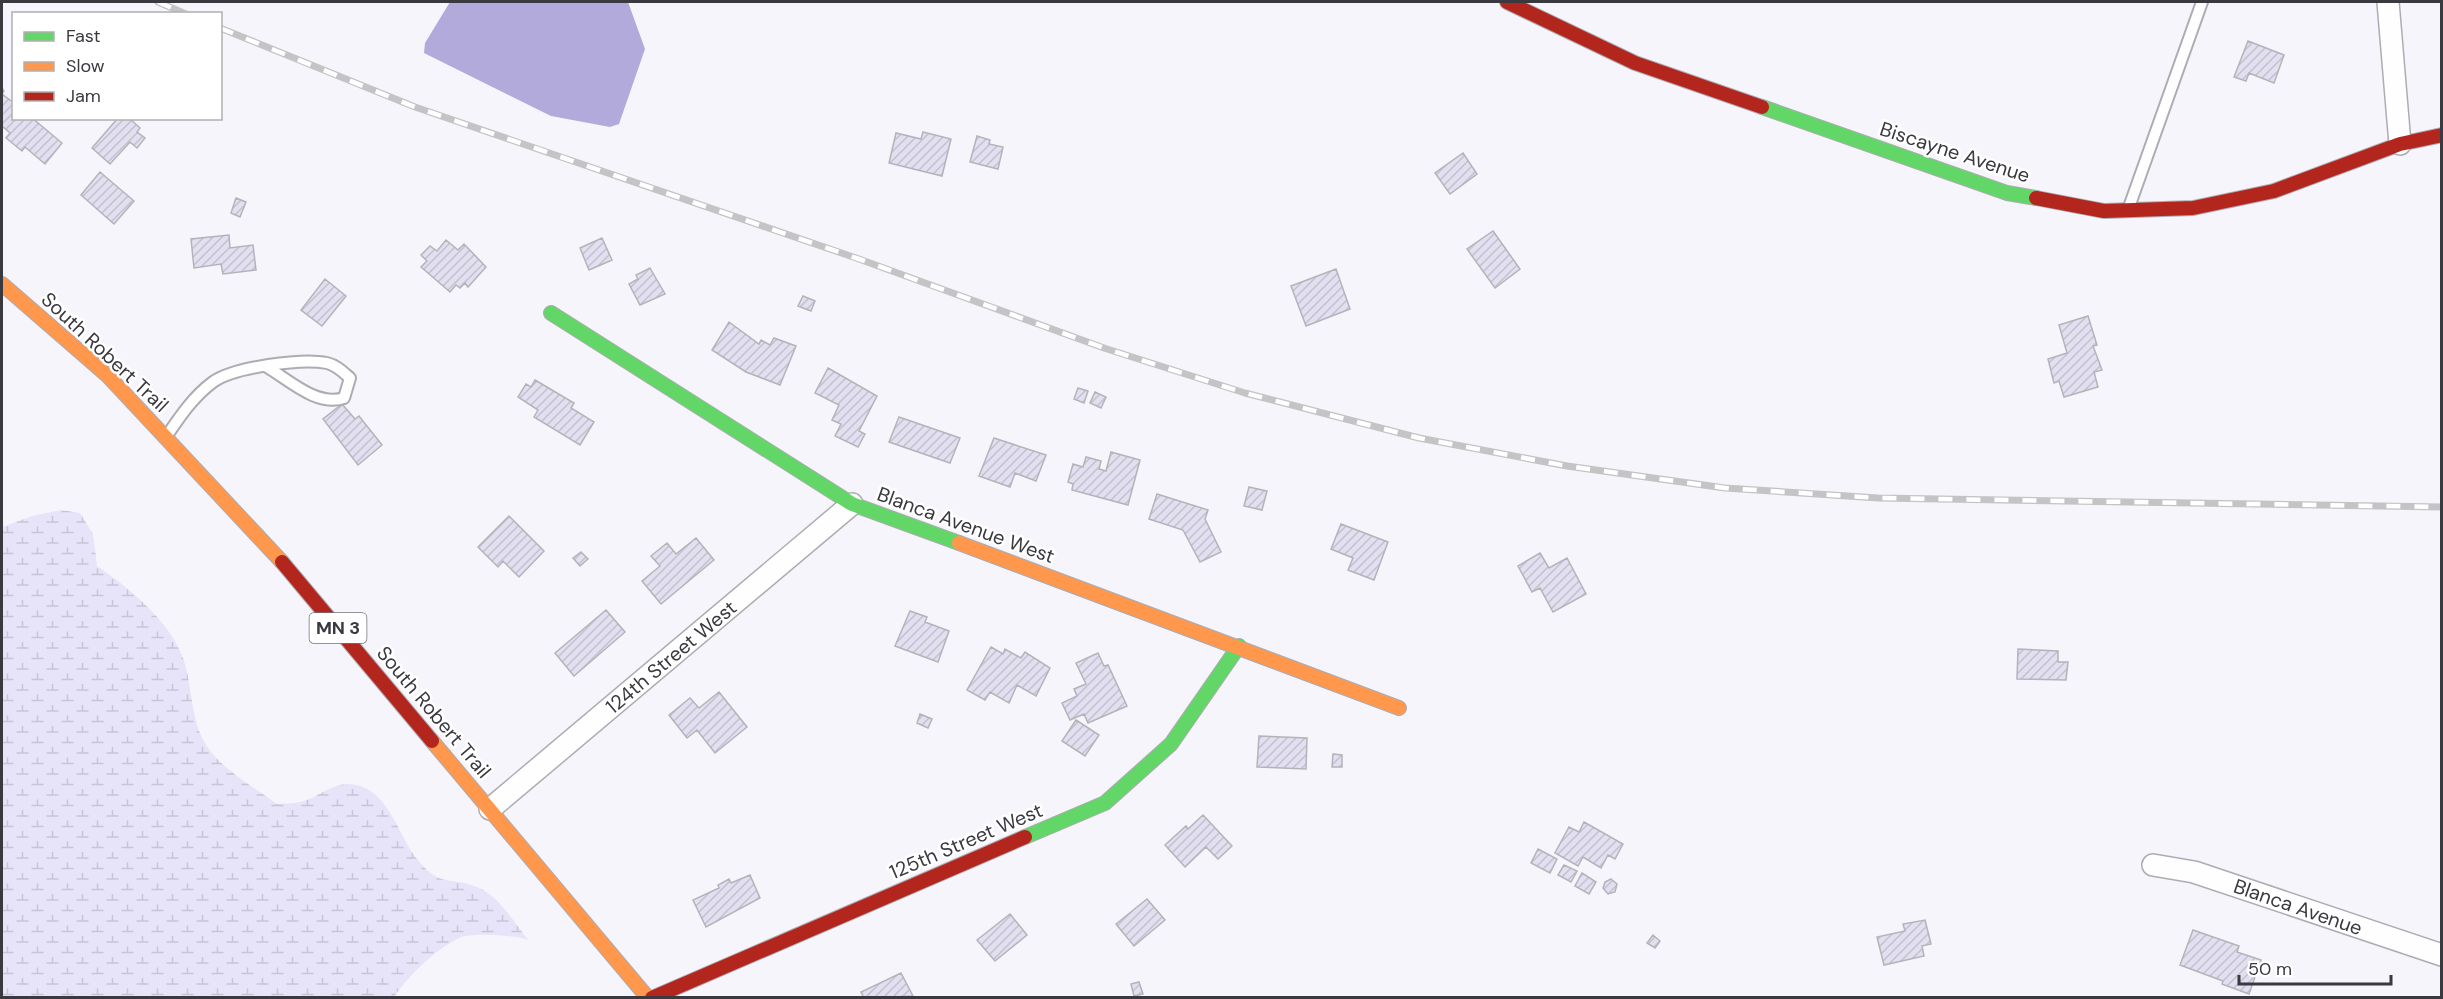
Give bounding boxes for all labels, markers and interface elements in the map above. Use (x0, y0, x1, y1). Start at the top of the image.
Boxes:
legend (12, 12, 222, 120)
text: Fast (66, 24, 101, 48)
text: Slow (66, 54, 105, 78)
text: Jam (66, 84, 101, 108)
street label: Biscayne Avenue (1877, 116, 2033, 188)
street label: South Robert Trail (36, 286, 174, 418)
street label: Blanca Avenue West (874, 481, 1058, 569)
street label: 124th Street West (600, 594, 742, 719)
road number: MN 3 (310, 613, 366, 643)
street label: South Robert Trail (371, 641, 497, 783)
street label: 125th Street West (886, 797, 1047, 885)
street label: Blanca Avenue (2230, 873, 2366, 941)
scale bar (2239, 948, 2390, 986)
text: 50 m (2248, 957, 2292, 981)

